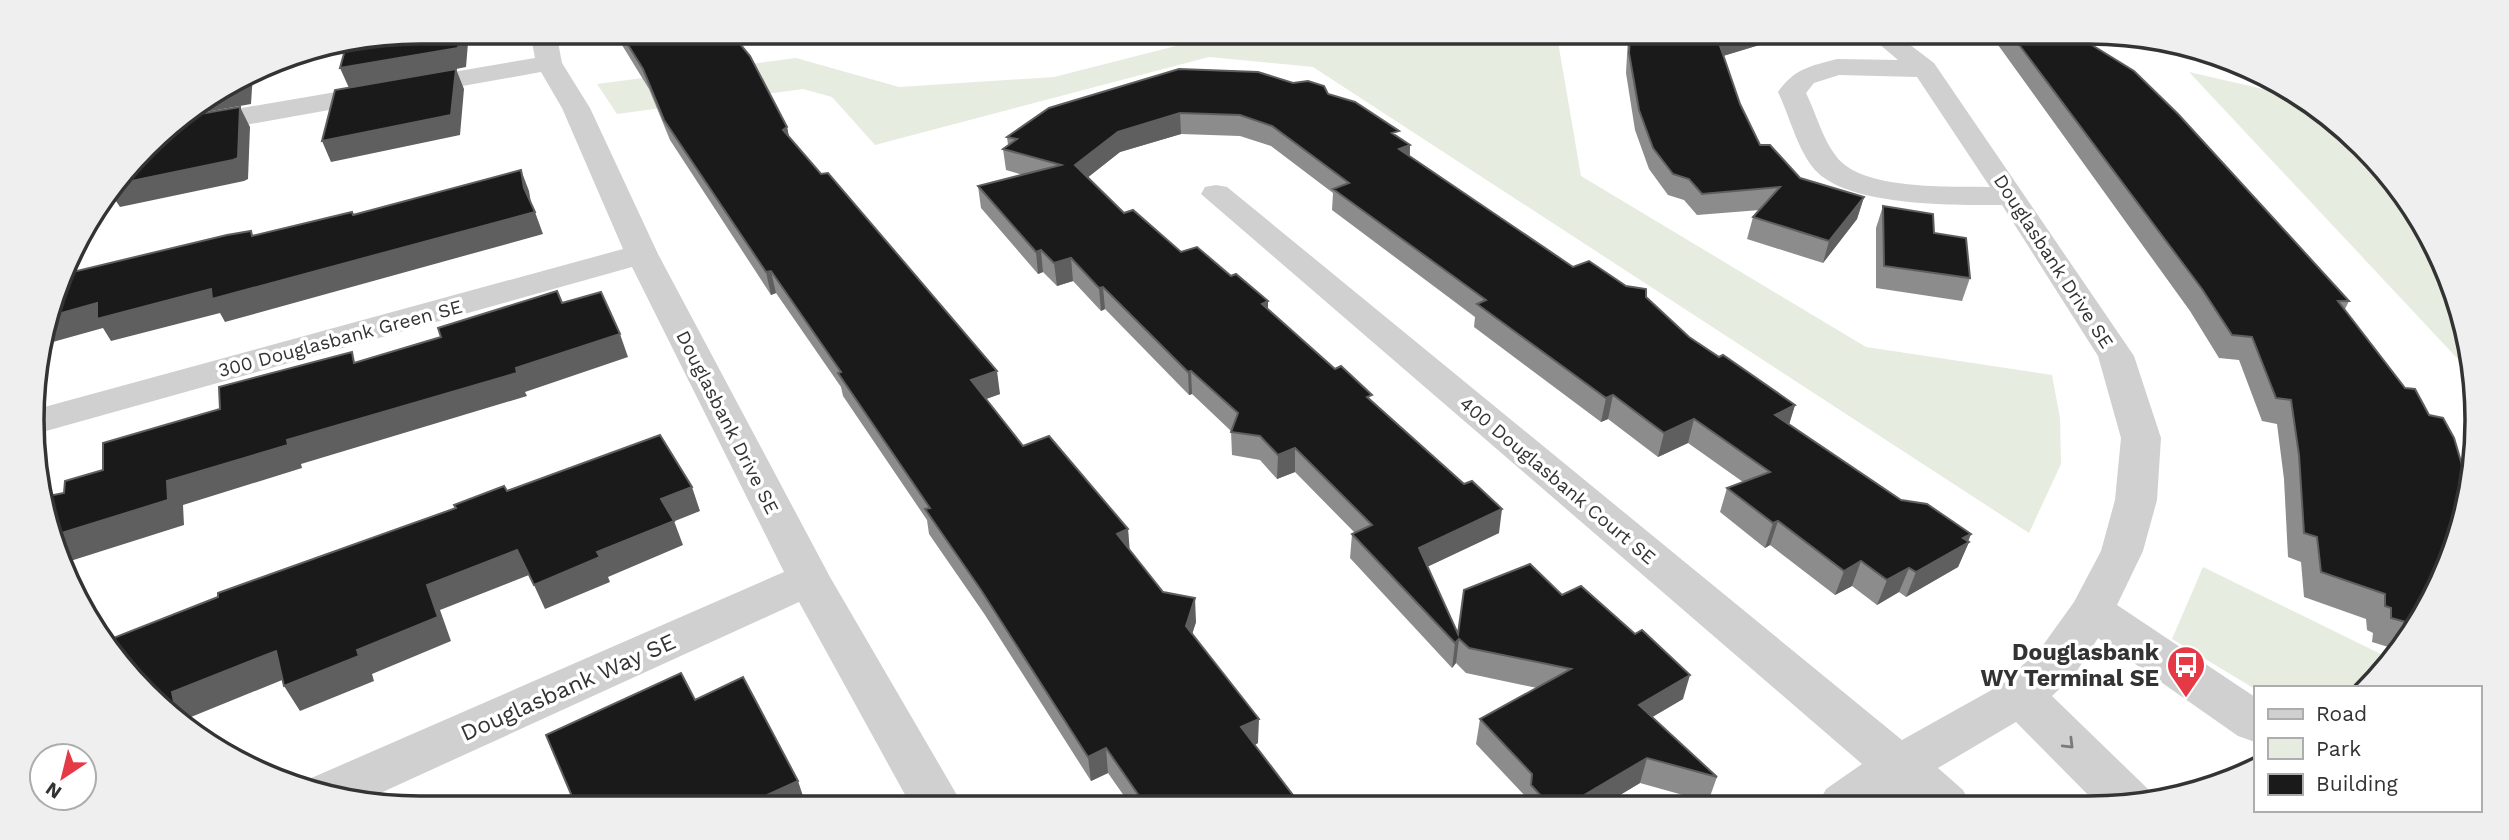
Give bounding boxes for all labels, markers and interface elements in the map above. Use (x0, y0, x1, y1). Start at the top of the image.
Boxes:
street label: Douglasbank Drive SE (1989, 170, 2118, 353)
street label: 300 Douglasbank Green SE (216, 295, 465, 382)
street label: Douglasbank Drive SE (671, 327, 784, 518)
street label: 400 Douglasbank Court SE (1455, 392, 1660, 569)
street label: Douglasbank Way SE (456, 628, 680, 747)
place label: Douglasbank WY Terminal SE (1981, 639, 2160, 692)
bus stop icon: Douglasbank WY Terminal SE (2165, 644, 2207, 699)
legend (2254, 686, 2481, 812)
text: Road (2316, 701, 2367, 726)
one-way arrow (2061, 736, 2074, 749)
text: Park (2316, 736, 2361, 761)
north arrow (28, 742, 98, 812)
text: Building (2316, 771, 2398, 796)
text: N (41, 777, 66, 804)

